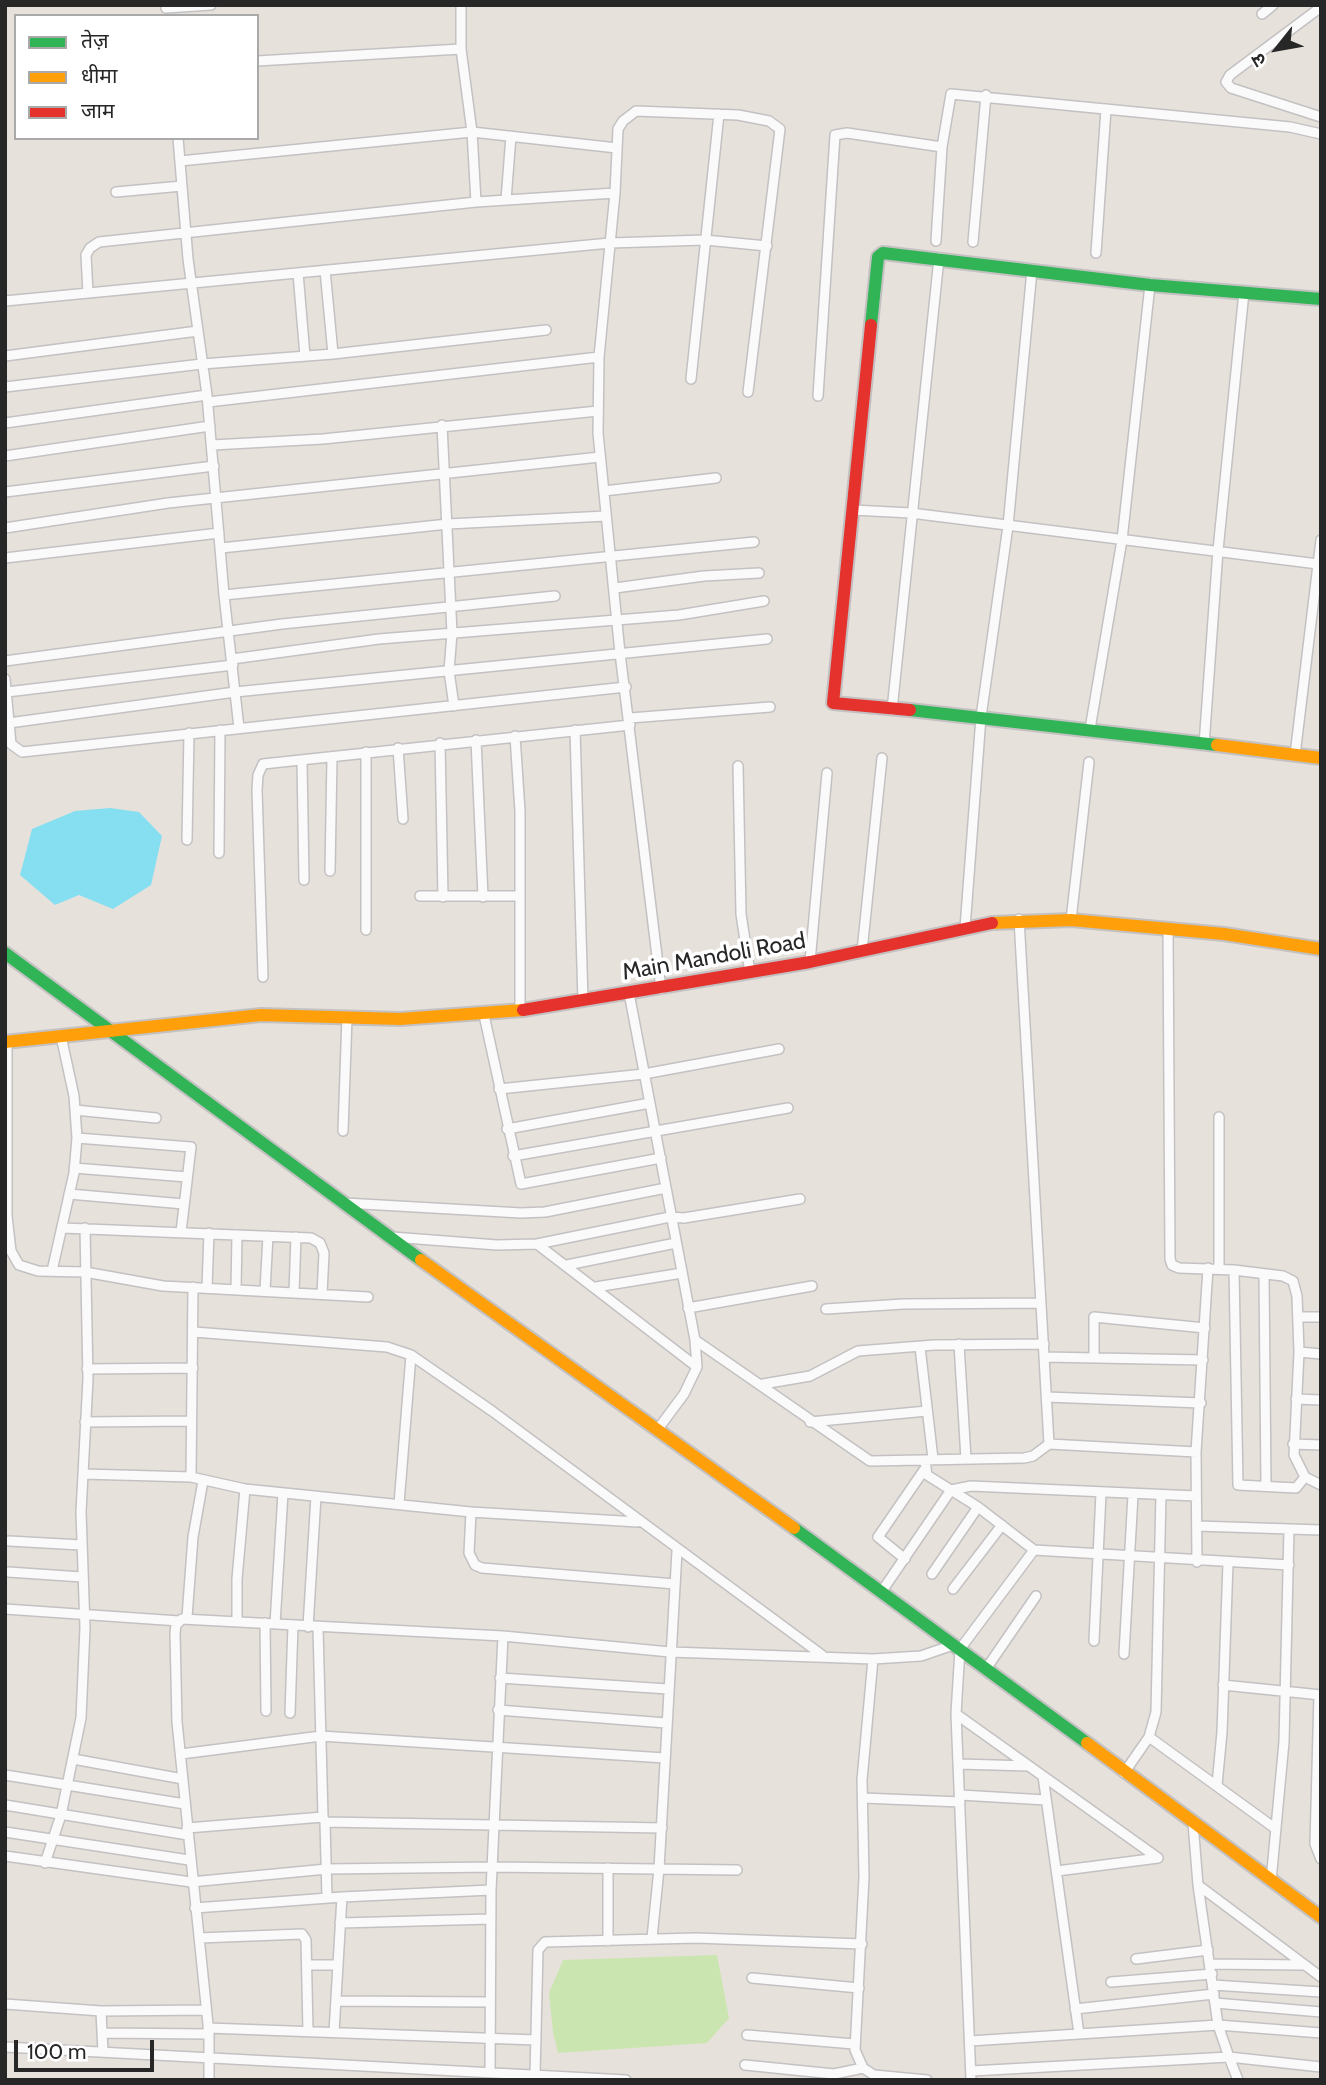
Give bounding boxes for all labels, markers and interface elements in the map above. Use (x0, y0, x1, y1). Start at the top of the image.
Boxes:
legend (14, 14, 259, 140)
north arrow (1242, 14, 1312, 84)
text: तेज़ (81, 28, 109, 53)
text: उ (1246, 49, 1271, 71)
text: धीमा (81, 63, 117, 88)
text: जाम (81, 98, 115, 123)
street label: Main Mandoli Road (620, 927, 808, 987)
scale bar (18, 2025, 158, 2070)
text: 100 m (27, 2039, 86, 2064)

